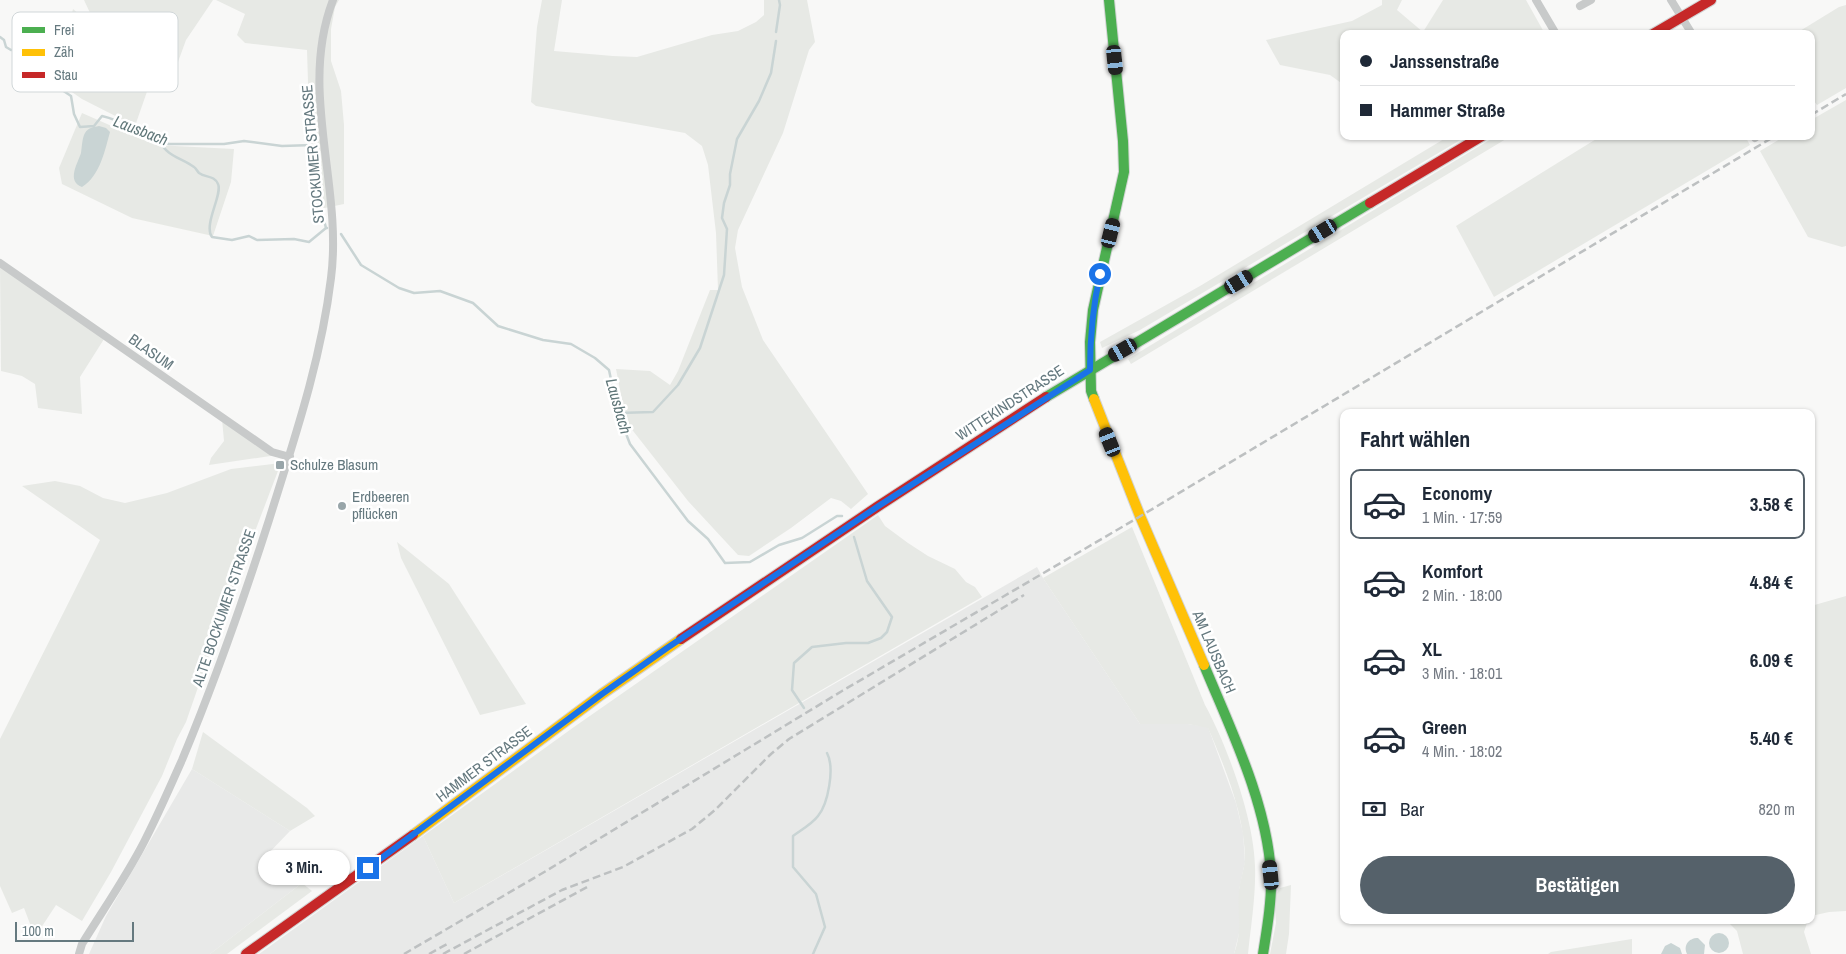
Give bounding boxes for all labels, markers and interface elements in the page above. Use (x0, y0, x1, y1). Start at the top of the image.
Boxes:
legend (12, 12, 178, 92)
text: Frei (54, 21, 74, 39)
text: Zäh (54, 43, 74, 61)
car (1105, 44, 1124, 76)
text: Janssenstraße (1390, 48, 1499, 74)
text: Stau (54, 66, 78, 84)
street label: STOCKUMER STRASSE (296, 84, 329, 224)
text: Hammer Straße (1390, 97, 1505, 123)
water label: Lausbach (110, 110, 172, 150)
car (1100, 217, 1121, 249)
car (1306, 217, 1339, 245)
route start (1089, 263, 1111, 285)
car (1222, 268, 1255, 296)
street label: BLASUM (125, 328, 178, 375)
car (1106, 336, 1139, 364)
street label: WITTEKINDSTRASSE (952, 360, 1068, 445)
water label: Lausbach (601, 376, 637, 436)
text: Fahrt wählen (1360, 424, 1470, 454)
car (1097, 425, 1122, 459)
place label: Schulze Blasum (290, 454, 378, 475)
marker: Schulze Blasum (274, 459, 286, 471)
text: Economy (1422, 480, 1492, 506)
icon: car (1362, 482, 1407, 527)
place label: Erdbeeren pflücken (352, 486, 409, 524)
text: 3.58 € (1750, 491, 1793, 517)
marker: Erdbeeren pflücken (336, 500, 348, 512)
text: 1 Min. · 17:59 (1422, 506, 1502, 528)
street label: ALTE BOCKUMER STRASSE (186, 526, 260, 690)
text: Komfort (1422, 558, 1483, 584)
icon: car (1362, 560, 1407, 605)
text: 4.84 € (1750, 569, 1793, 595)
text: 2 Min. · 18:00 (1422, 584, 1502, 606)
street label: AM LAUSBACH (1187, 606, 1241, 696)
text: XL (1422, 636, 1442, 662)
icon: car (1362, 638, 1407, 683)
text: 6.09 € (1750, 647, 1793, 673)
text: 3 Min. · 18:01 (1422, 662, 1502, 684)
text: Green (1422, 714, 1467, 740)
icon: car (1362, 716, 1407, 761)
street label: HAMMER STRASSE (431, 720, 536, 807)
text: 5.40 € (1750, 725, 1793, 751)
text: 4 Min. · 18:02 (1422, 740, 1502, 762)
icon: cash (1360, 795, 1388, 823)
text: Bar (1400, 796, 1424, 822)
text: 820 m (1759, 798, 1795, 820)
callout: 3 Min. (258, 850, 350, 886)
text: 3 Min. (285, 856, 323, 878)
button: Bestätigen (1360, 856, 1795, 914)
route end (357, 857, 379, 879)
car (1261, 859, 1280, 891)
scale bar (15, 919, 134, 942)
text: 100 m (22, 922, 54, 940)

